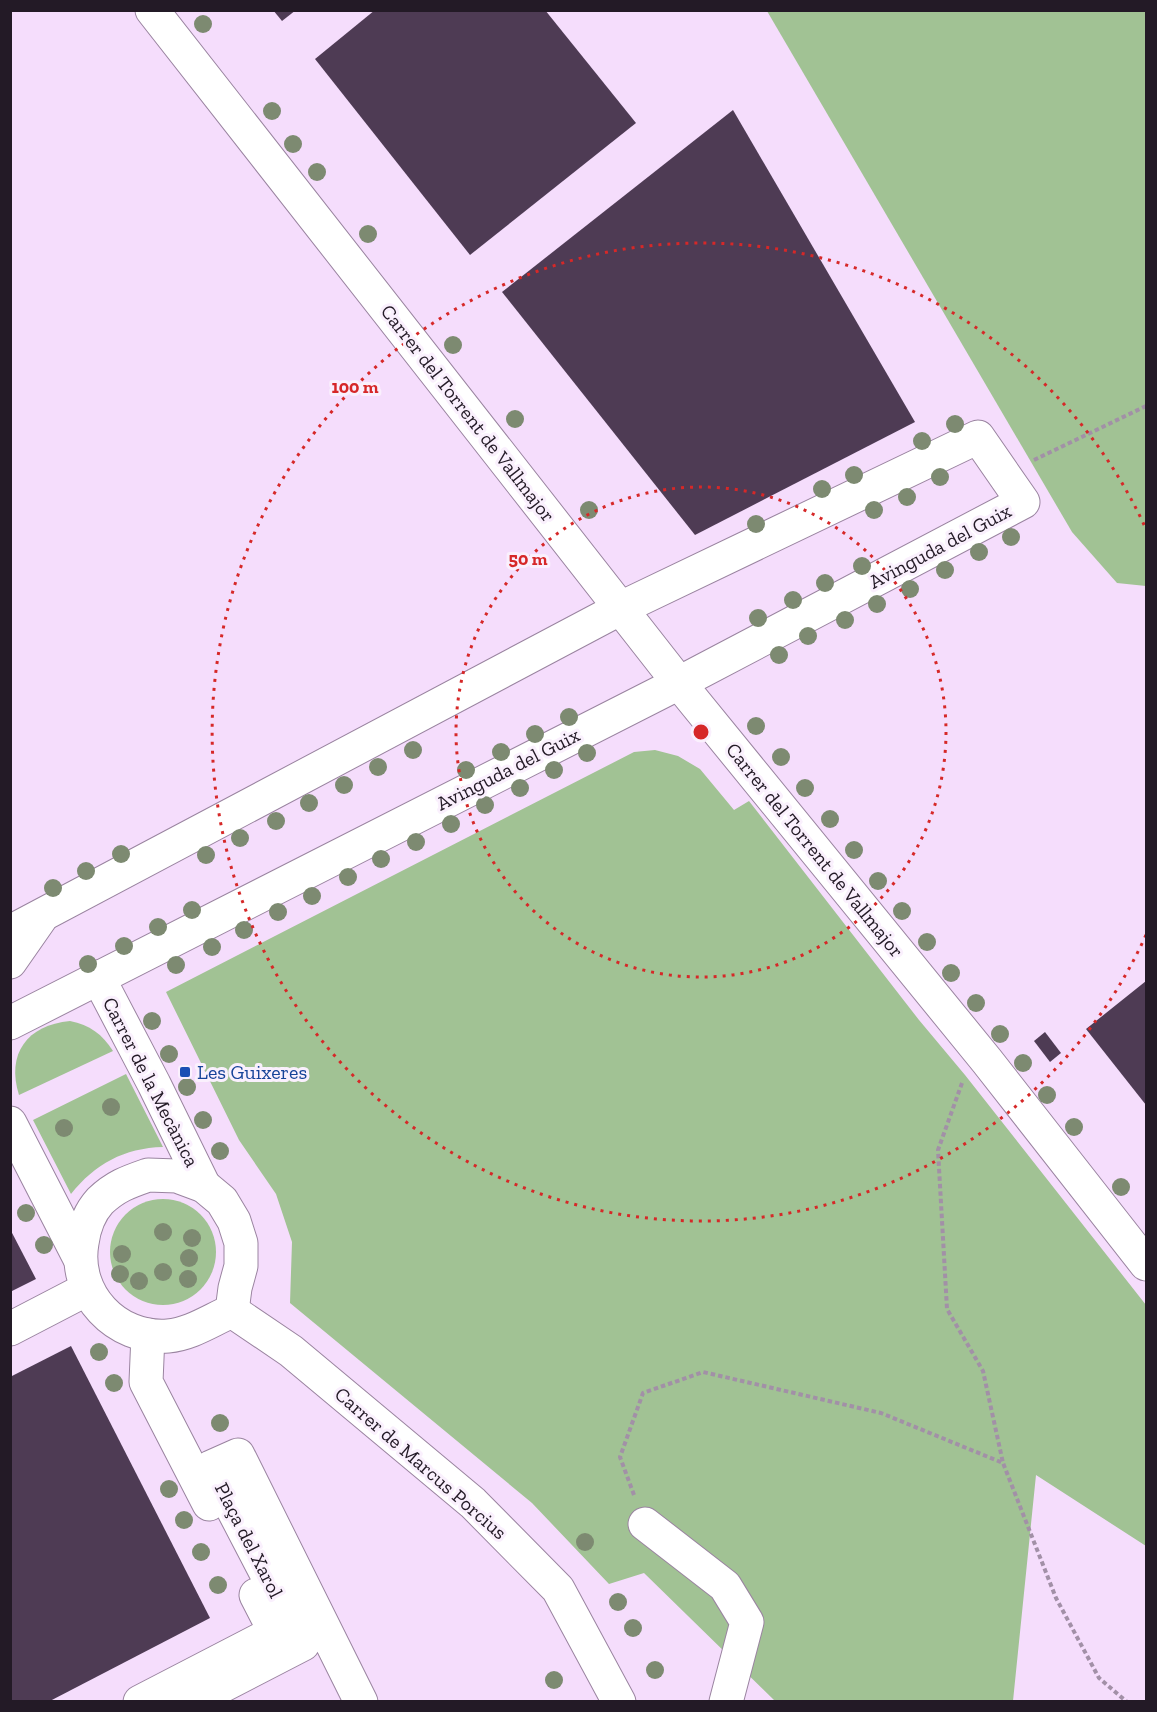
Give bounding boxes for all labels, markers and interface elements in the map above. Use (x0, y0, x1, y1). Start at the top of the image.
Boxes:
street label: Carrer del Torrent de Vallmajor (376, 300, 560, 526)
text: 100 m (331, 376, 379, 398)
street label: Avinguda del Guix (865, 498, 1015, 594)
text: 50 m (509, 548, 548, 570)
street label: Avinguda del Guix (432, 722, 584, 816)
centre of rings (691, 722, 711, 742)
street label: Carrer del Torrent de Vallmajor (721, 738, 909, 962)
street label: Carrer de la Mecànica (98, 993, 204, 1171)
place label: Les Guixeres (197, 1060, 307, 1084)
marker: Les Guixeres (178, 1065, 192, 1079)
street label: Carrer de Marcus Porcius (330, 1382, 512, 1544)
street label: Plaça del Xarol (210, 1478, 288, 1602)

